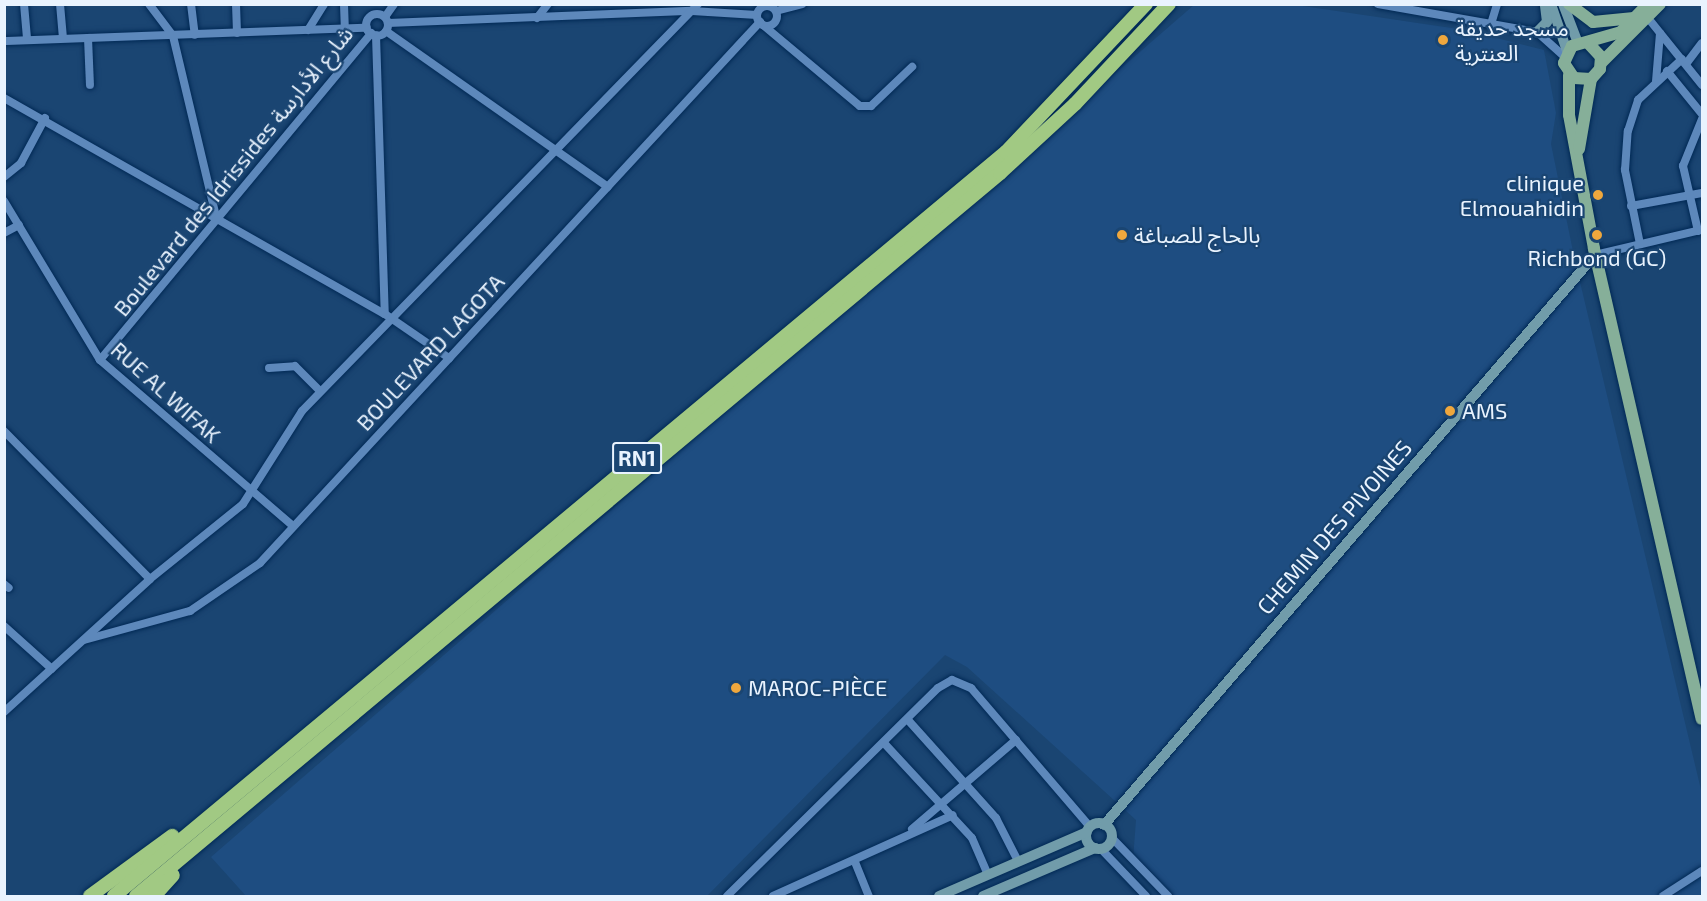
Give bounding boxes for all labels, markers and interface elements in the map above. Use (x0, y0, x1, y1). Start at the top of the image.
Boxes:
place label: مسجد حديقة العنترية (1455, 14, 1569, 66)
street label: Boulevard des Idrissides شارع الأدارسة (108, 21, 358, 321)
marker: مسجد حديقة العنترية (1436, 33, 1450, 47)
place label: clinique Elmouahidin (1460, 169, 1584, 220)
marker: clinique Elmouahidin (1589, 186, 1607, 204)
place label: بالحاج للصباغة (1134, 222, 1260, 248)
marker: بالحاج للصباغة (1115, 228, 1129, 242)
marker: Richbond (GC) (1590, 228, 1604, 242)
place label: Richbond (GC) (1528, 245, 1666, 271)
street label: BOULEVARD LAGOTA (351, 268, 509, 436)
street label: RUE AL WIFAK (105, 336, 227, 448)
place label: AMS (1462, 398, 1507, 424)
marker: AMS (1443, 404, 1457, 418)
street label: CHEMIN DES PIVOINES (1251, 435, 1417, 619)
road number: RN1 (612, 440, 662, 476)
place label: MAROC-PIÈCE (748, 675, 887, 701)
marker: MAROC-PIÈCE (729, 681, 743, 695)

